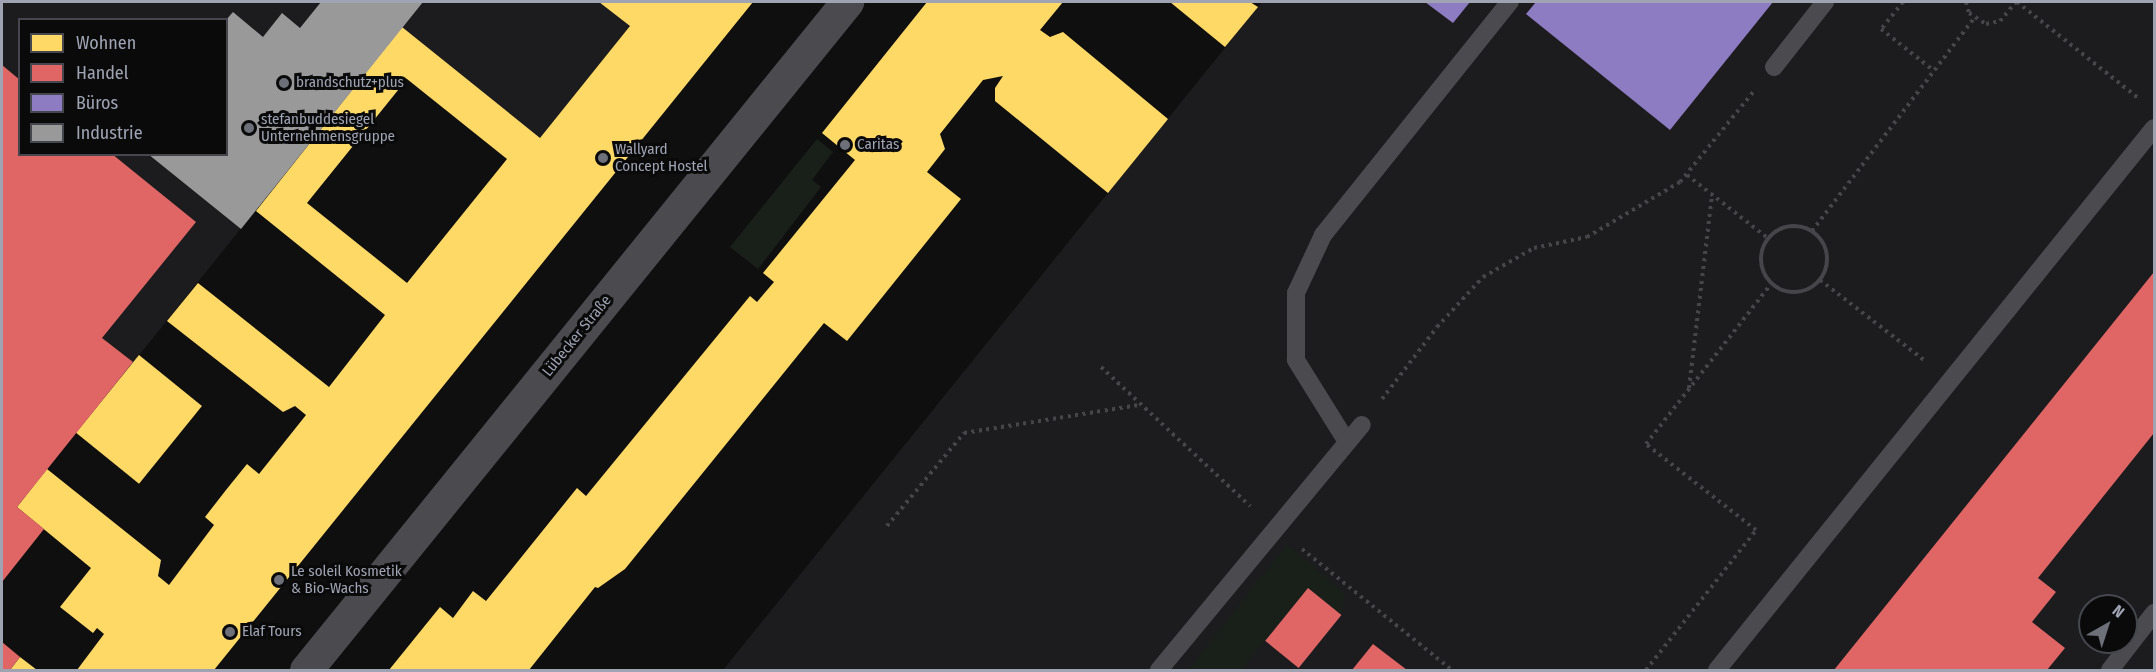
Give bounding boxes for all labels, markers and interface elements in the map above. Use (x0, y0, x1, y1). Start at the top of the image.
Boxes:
legend (18, 18, 228, 156)
text: Wohnen (76, 32, 136, 54)
text: Handel (76, 62, 129, 84)
place label: brandschutz+plus (296, 74, 404, 92)
marker: brandschutz+plus (277, 76, 291, 90)
text: Büros (76, 92, 118, 114)
place label: stefanbuddesiegel Unternehmensgruppe (261, 110, 395, 145)
marker: stefanbuddesiegel Unternehmensgruppe (242, 121, 256, 135)
text: Industrie (76, 122, 143, 144)
place label: Caritas (857, 136, 899, 154)
marker: Caritas (838, 138, 852, 152)
place label: Wallyard Concept Hostel (615, 140, 708, 175)
marker: Wallyard Concept Hostel (596, 151, 610, 165)
street label: Lübecker Straße (539, 292, 615, 380)
place label: Le soleil Kosmetik & Bio-Wachs (291, 562, 402, 597)
marker: Le soleil Kosmetik & Bio-Wachs (272, 573, 286, 587)
north arrow (2078, 594, 2138, 654)
text: N (2109, 601, 2128, 622)
place label: Elaf Tours (242, 623, 302, 641)
marker: Elaf Tours (223, 625, 237, 639)

